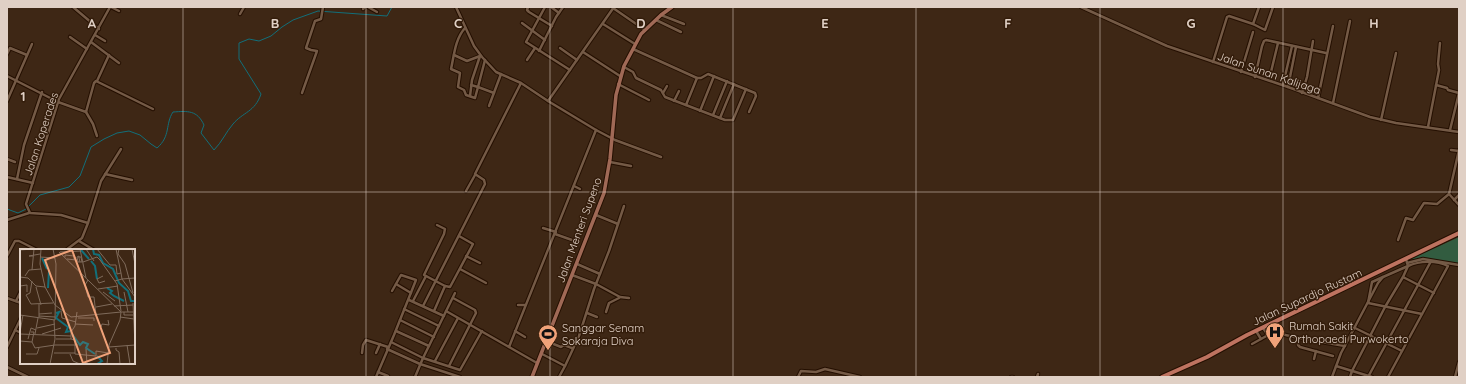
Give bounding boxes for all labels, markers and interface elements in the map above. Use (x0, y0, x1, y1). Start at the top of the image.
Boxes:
text: A (88, 15, 97, 31)
text: B (271, 15, 279, 31)
text: C (454, 15, 462, 31)
text: D (636, 15, 646, 31)
text: E (821, 15, 829, 31)
text: F (1004, 15, 1012, 31)
text: G (1186, 15, 1196, 31)
text: H (1369, 15, 1379, 31)
street label: Jalan Sunan Kalijaga (1215, 49, 1323, 97)
text: 1 (20, 88, 26, 104)
street label: Jalan Koperades (21, 90, 61, 178)
street label: Jalan Menteri Supeno (553, 175, 605, 285)
inset map (20, 249, 135, 364)
street label: Jalan Supardjo Rustam (1250, 265, 1364, 329)
place label: Rumah Sakit Orthopaedi Purwokerto (1289, 319, 1409, 346)
place label: Sanggar Senam Sokaraja Diva (562, 321, 644, 348)
hospital icon: Rumah Sakit Orthopaedi Purwokerto (1264, 321, 1286, 349)
sports icon: Sanggar Senam Sokaraja Diva (537, 323, 559, 351)

